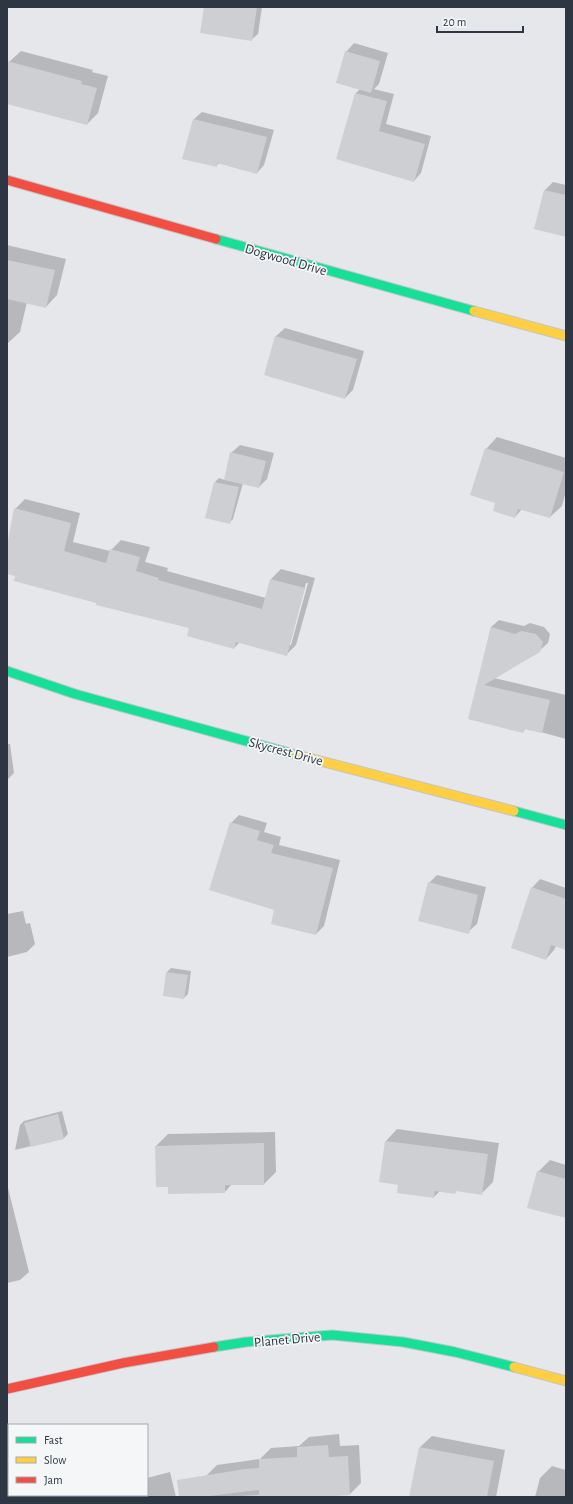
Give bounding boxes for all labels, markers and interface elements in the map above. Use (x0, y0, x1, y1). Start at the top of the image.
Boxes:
scale bar (437, 8, 523, 34)
text: 20 m (443, 16, 466, 28)
street label: Dogwood Drive (243, 242, 328, 278)
street label: Skycrest Drive (247, 735, 324, 769)
street label: Planet Drive (253, 1330, 321, 1350)
legend (8, 1424, 148, 1496)
text: Fast (44, 1434, 63, 1446)
text: Slow (44, 1454, 66, 1466)
text: Jam (44, 1474, 63, 1486)

